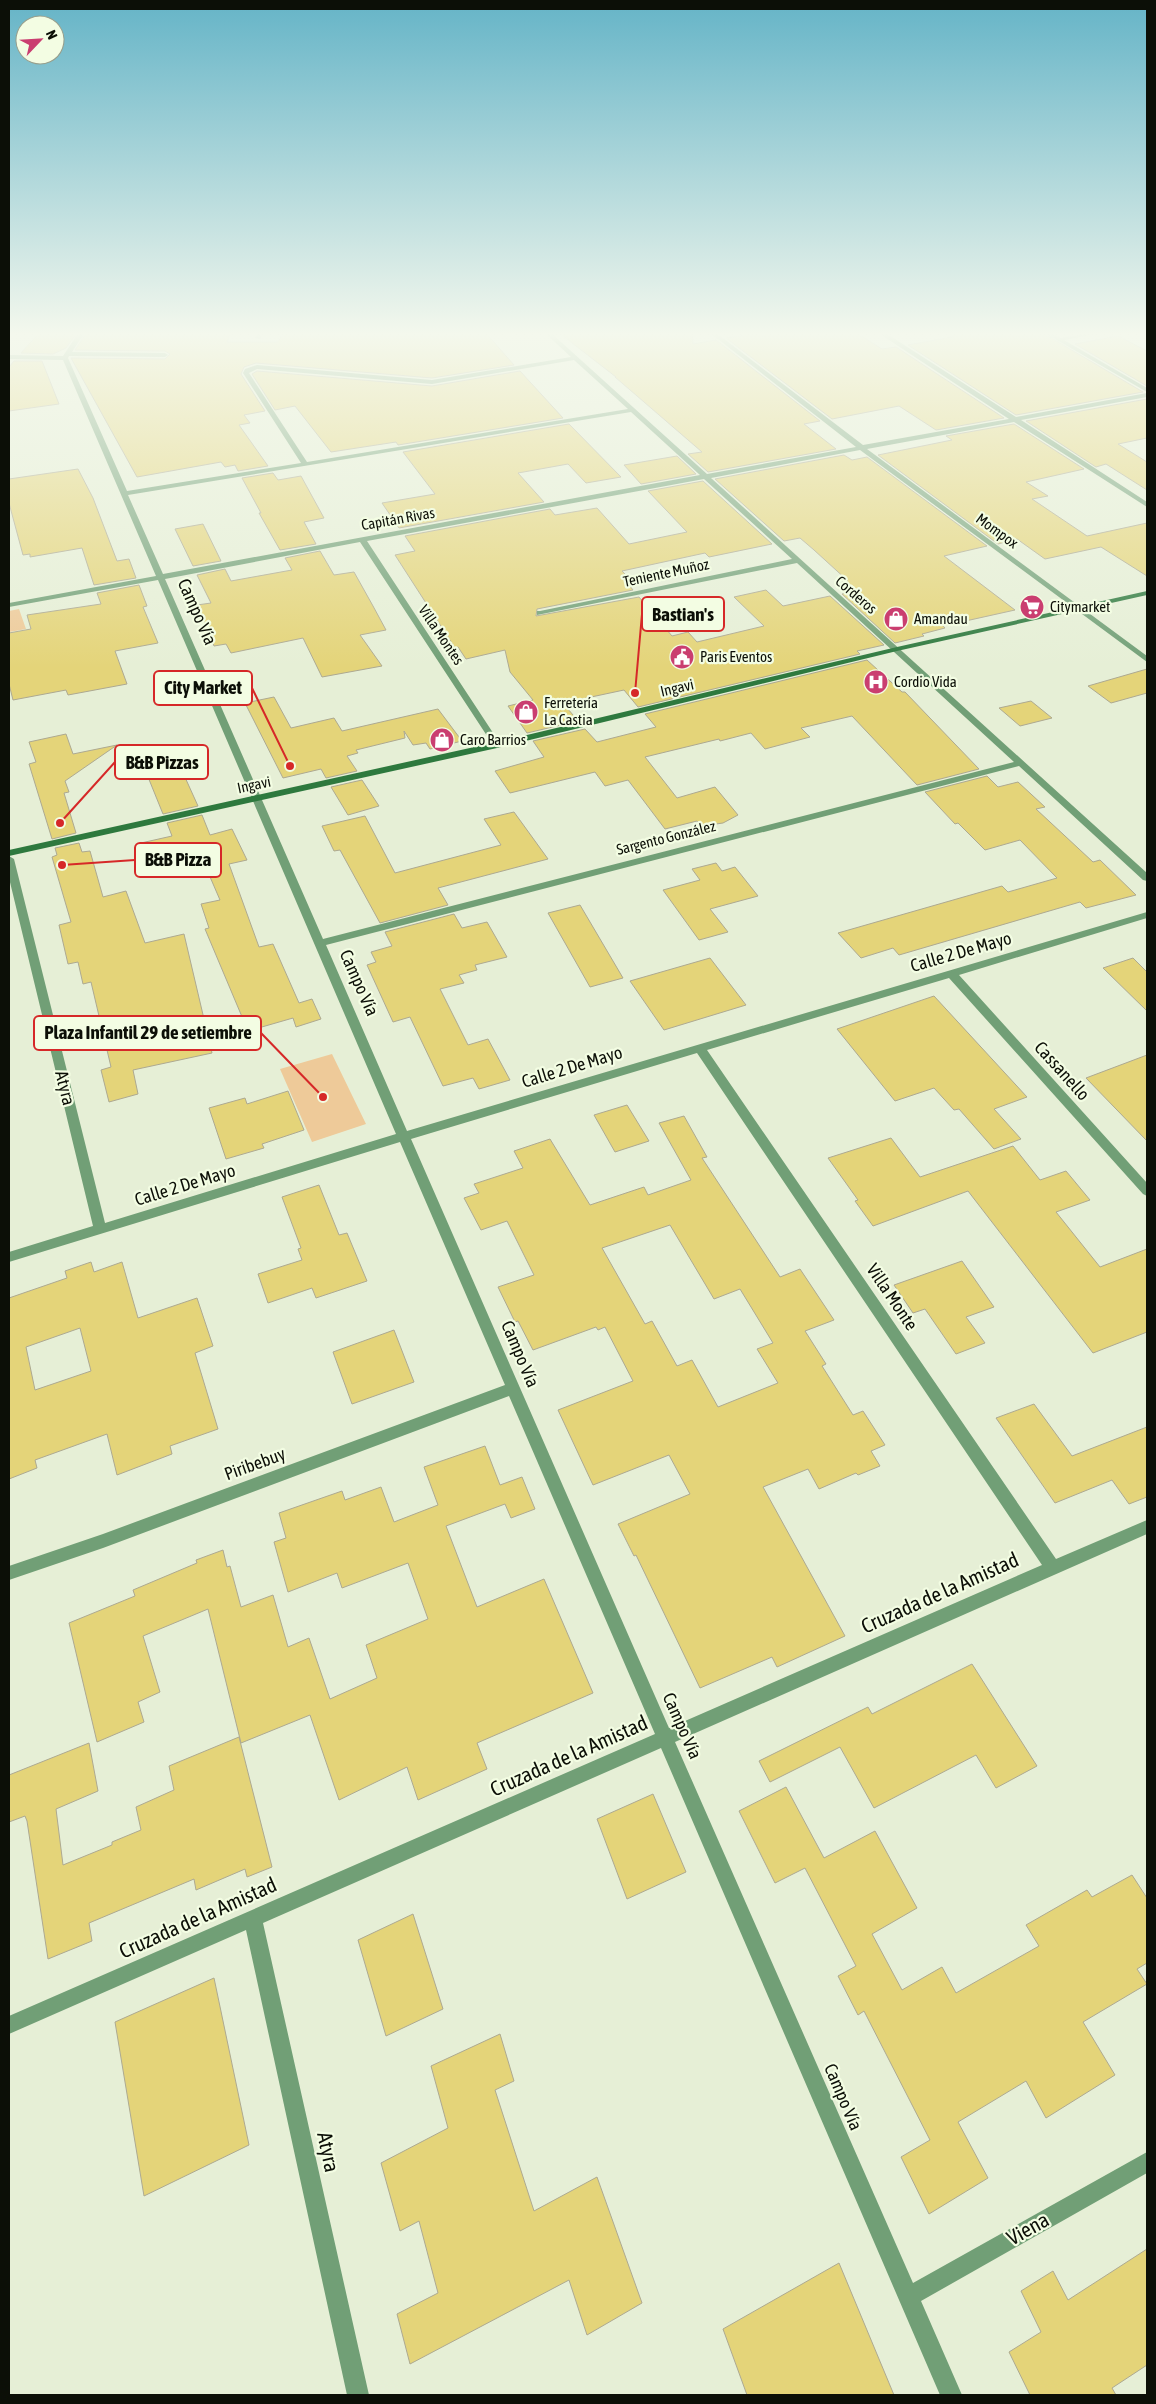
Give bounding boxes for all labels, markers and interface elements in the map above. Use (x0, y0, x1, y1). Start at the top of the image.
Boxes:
north arrow (15, 15, 65, 65)
text: N (43, 27, 61, 42)
street label: Capitán Rivas (360, 504, 436, 533)
street label: Mompox (973, 510, 1022, 552)
street label: Teniente Muñoz (621, 555, 711, 590)
street label: Corderos (832, 572, 880, 617)
street label: Campo Vía (174, 575, 221, 648)
supermarket icon: Citymarket (1019, 594, 1045, 620)
callout: Bastian's (642, 597, 724, 631)
place label: Citymarket (1050, 598, 1110, 615)
street label: Villa Montes (415, 602, 468, 668)
text: Bastian's (652, 603, 714, 625)
shop icon: Amandau (883, 606, 909, 632)
place label: Amandau (914, 610, 968, 627)
public building icon: Paris Eventos (669, 644, 695, 670)
place label: Paris Eventos (700, 648, 772, 665)
hospital icon: Cordio Vida (863, 669, 889, 695)
callout: City Market (154, 671, 252, 705)
place label: Cordio Vida (894, 673, 957, 690)
street label: Ingavi (658, 675, 695, 700)
text: City Market (164, 676, 243, 698)
place label: Ferretería La Castia (544, 694, 598, 728)
shop icon: Ferretería La Castia (513, 699, 539, 725)
shop icon: Caro Barrios (429, 727, 455, 753)
place label: Caro Barrios (460, 731, 526, 748)
callout: B&B Pizzas (115, 745, 208, 779)
text: B&B Pizzas (125, 751, 199, 773)
street label: Ingavi (236, 773, 272, 796)
street label: Sargento González (615, 817, 718, 858)
callout: B&B Pizza (135, 843, 221, 877)
text: B&B Pizza (145, 848, 211, 870)
street label: Calle 2 De Mayo (908, 927, 1014, 976)
street label: Campo Vía (336, 946, 383, 1019)
callout: Plaza Infantil 29 de setiembre (34, 1016, 261, 1050)
text: Plaza Infantil 29 de setiembre (44, 1021, 252, 1043)
street label: Cassanello (1030, 1037, 1094, 1105)
street label: Calle 2 De Mayo (519, 1041, 625, 1092)
street label: Atyra (51, 1068, 80, 1107)
street label: Calle 2 De Mayo (132, 1159, 238, 1210)
street label: Villa Monte (863, 1259, 922, 1334)
street label: Campo Vía (497, 1317, 544, 1390)
street label: Piribebuy (221, 1443, 288, 1484)
street label: Cruzada de la Amistad (857, 1547, 1022, 1638)
street label: Campo Vía (659, 1689, 706, 1762)
street label: Cruzada de la Amistad (486, 1710, 651, 1801)
street label: Cruzada de la Amistad (115, 1872, 280, 1963)
street label: Campo Vía (820, 2060, 867, 2133)
street label: Atyra (313, 2129, 345, 2174)
street label: Viena (1002, 2207, 1053, 2249)

